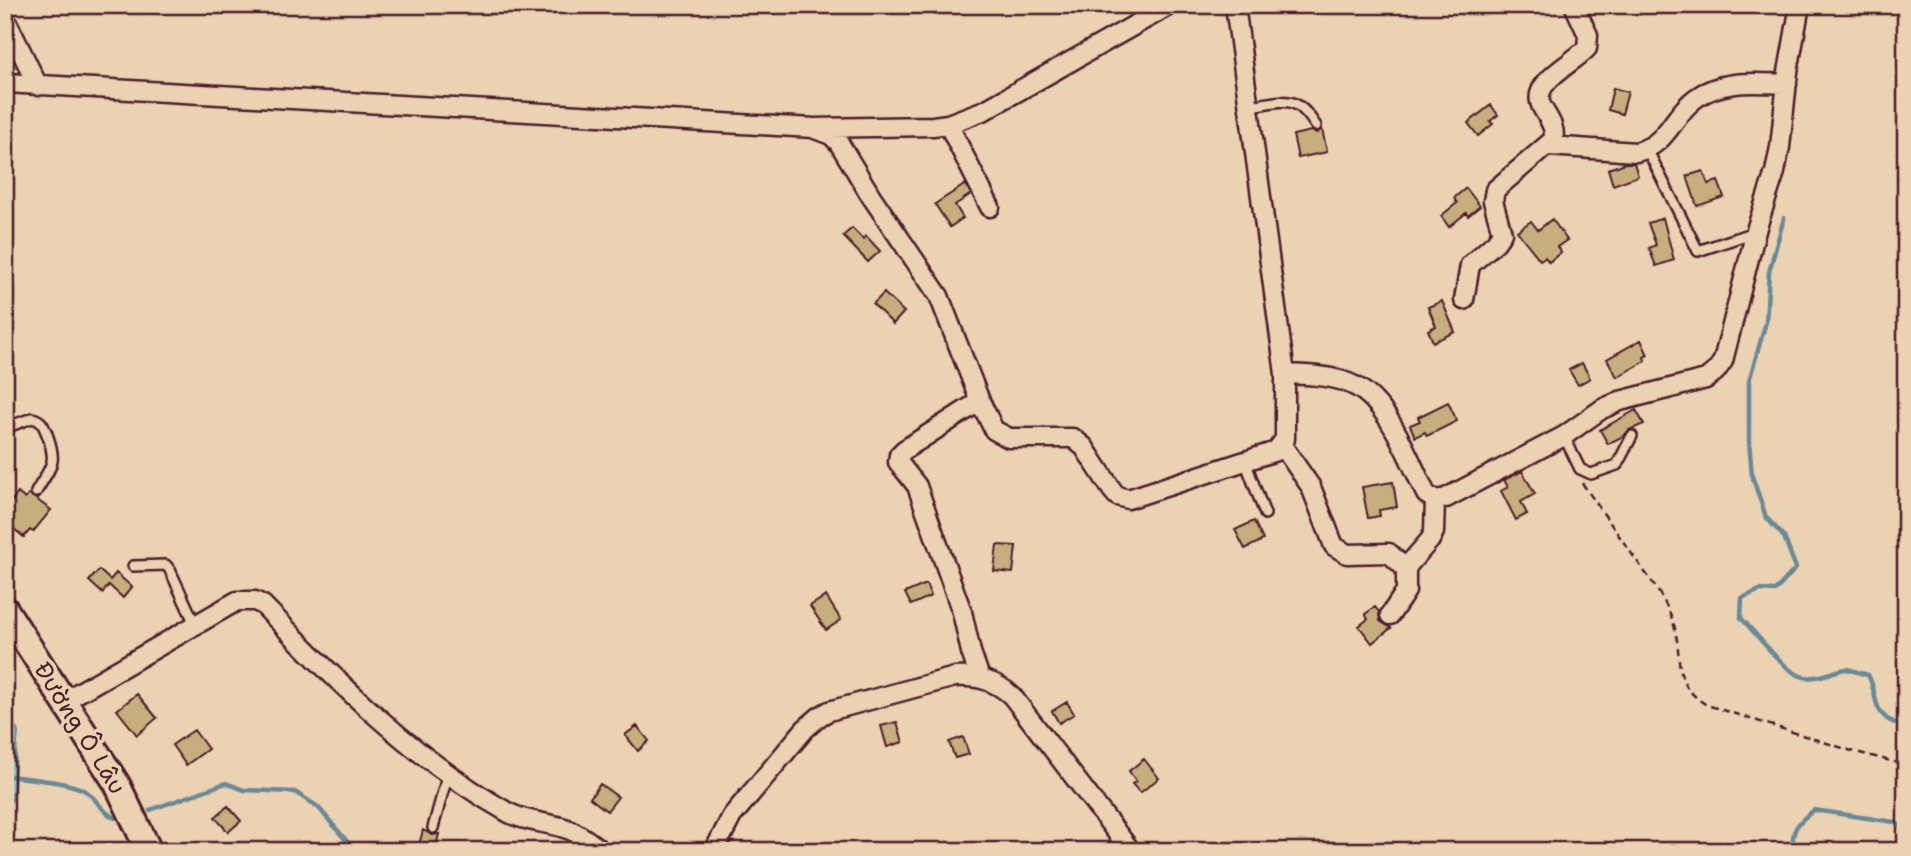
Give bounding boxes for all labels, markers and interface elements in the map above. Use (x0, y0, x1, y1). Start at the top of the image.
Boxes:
street label: Đường Ô Lâu (27, 656, 133, 800)

